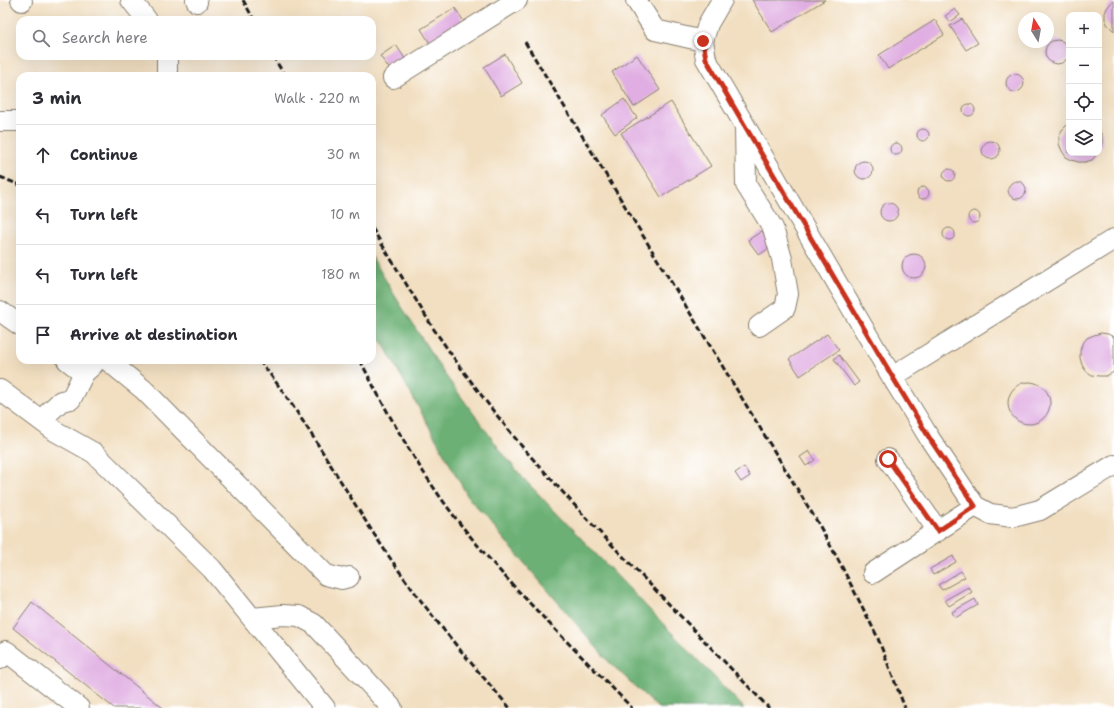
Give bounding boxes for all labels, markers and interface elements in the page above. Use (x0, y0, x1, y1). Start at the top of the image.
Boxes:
north arrow (1018, 12, 1054, 48)
map controls (1066, 12, 1102, 156)
button: + (1066, 12, 1102, 48)
search box (16, 16, 376, 60)
icon: search (30, 27, 52, 49)
text: Search here (62, 28, 148, 48)
route end (694, 32, 712, 50)
button: − (1066, 48, 1102, 84)
button: locate (1066, 84, 1102, 120)
text: 3 min (32, 87, 82, 109)
text: Walk · 220 m (274, 90, 360, 107)
button: layers (1066, 120, 1102, 156)
icon: ahead (32, 144, 54, 166)
text: Continue (70, 145, 138, 165)
text: 30 m (326, 146, 360, 163)
icon: left (32, 204, 54, 226)
text: Turn left (70, 205, 138, 225)
text: 10 m (330, 206, 360, 223)
icon: left (32, 264, 54, 286)
text: Turn left (70, 265, 138, 285)
text: 180 m (321, 266, 360, 283)
icon: arrive (32, 324, 54, 346)
text: Arrive at destination (70, 325, 238, 345)
route start (879, 450, 897, 468)

